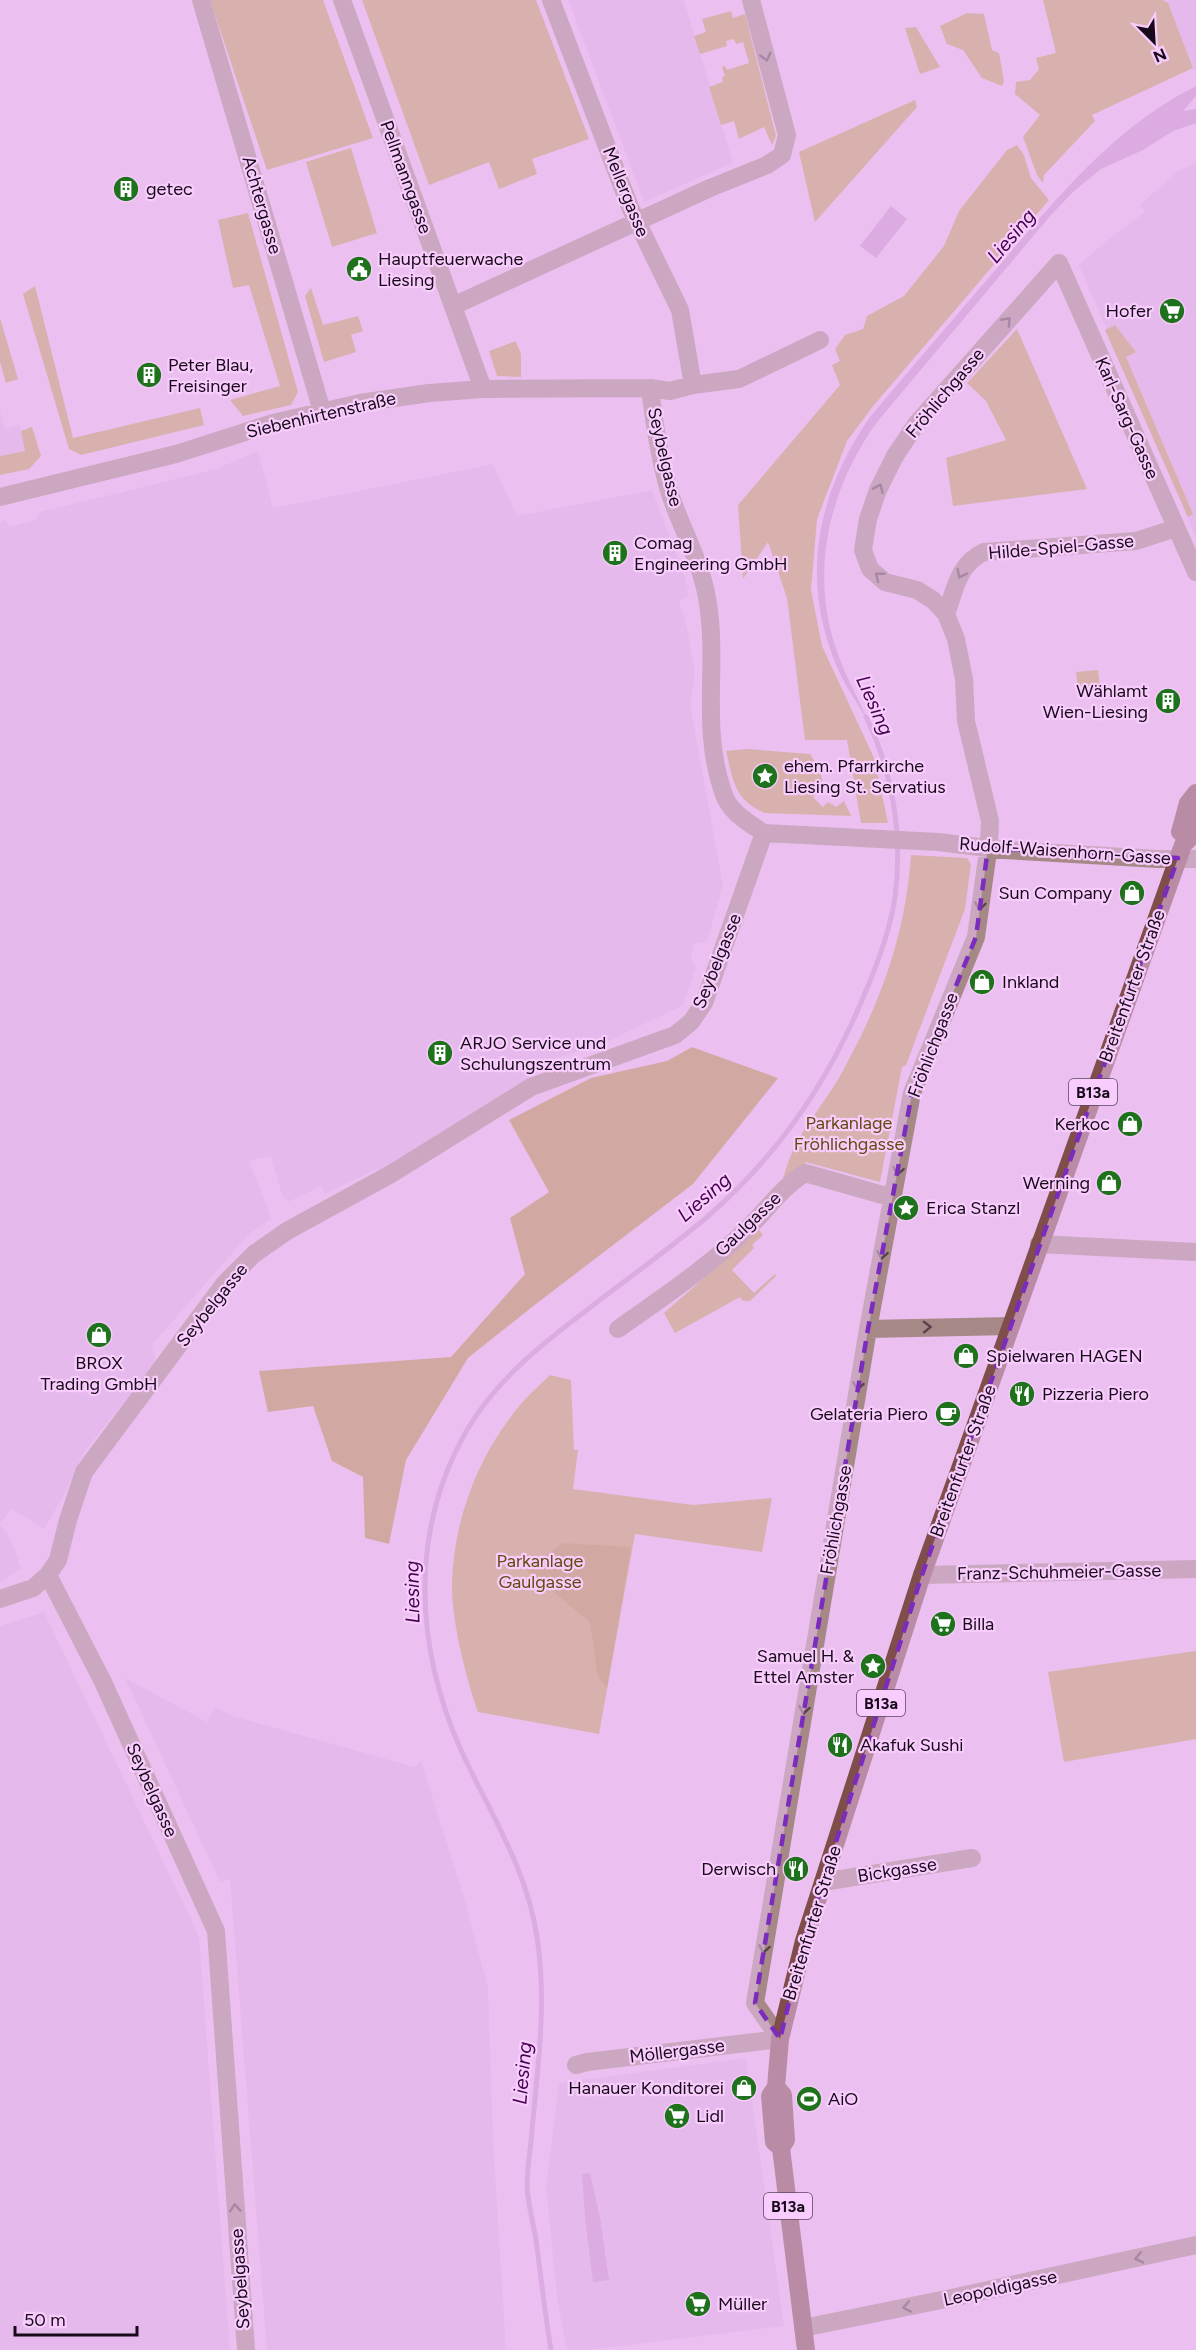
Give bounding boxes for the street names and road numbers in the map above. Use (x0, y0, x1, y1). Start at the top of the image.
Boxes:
street label: Pellmanngasse (375, 117, 437, 237)
street label: Mellergasse (598, 144, 654, 240)
street label: Achtergasse (238, 153, 287, 257)
street label: Fröhlichgasse (901, 344, 989, 442)
street label: Karl-Sarg-Gasse (1090, 354, 1164, 483)
street label: Siebenhirtenstraße (244, 387, 398, 443)
street label: Seybelgasse (643, 405, 687, 509)
street label: Hilde-Spiel-Gasse (987, 530, 1135, 564)
street label: Rudolf-Waisenhorn-Gasse (958, 833, 1172, 869)
street label: Breitenfurter Straße (1094, 907, 1170, 1065)
street label: Seybelgasse (688, 910, 746, 1012)
street label: Fröhlichgasse (903, 989, 963, 1100)
road number: B13a (1069, 1079, 1117, 1105)
street label: Gaulgasse (710, 1187, 786, 1261)
street label: Seybelgasse (172, 1259, 252, 1351)
street label: Breitenfurter Straße (925, 1382, 1001, 1540)
street label: Fröhlichgasse (816, 1464, 856, 1576)
street label: Franz-Schuhmeier-Gasse (957, 1559, 1162, 1585)
road number: B13a (857, 1690, 905, 1716)
street label: Seybelgasse (121, 1739, 183, 1841)
street label: Breitenfurter Straße (778, 1843, 846, 2003)
street label: Bickgasse (856, 1853, 938, 1887)
street label: Möllergasse (628, 2034, 726, 2068)
road number: B13a (764, 2193, 812, 2219)
street label: Seybelgasse (225, 2228, 254, 2330)
street label: Leopoldigasse (941, 2265, 1059, 2311)

